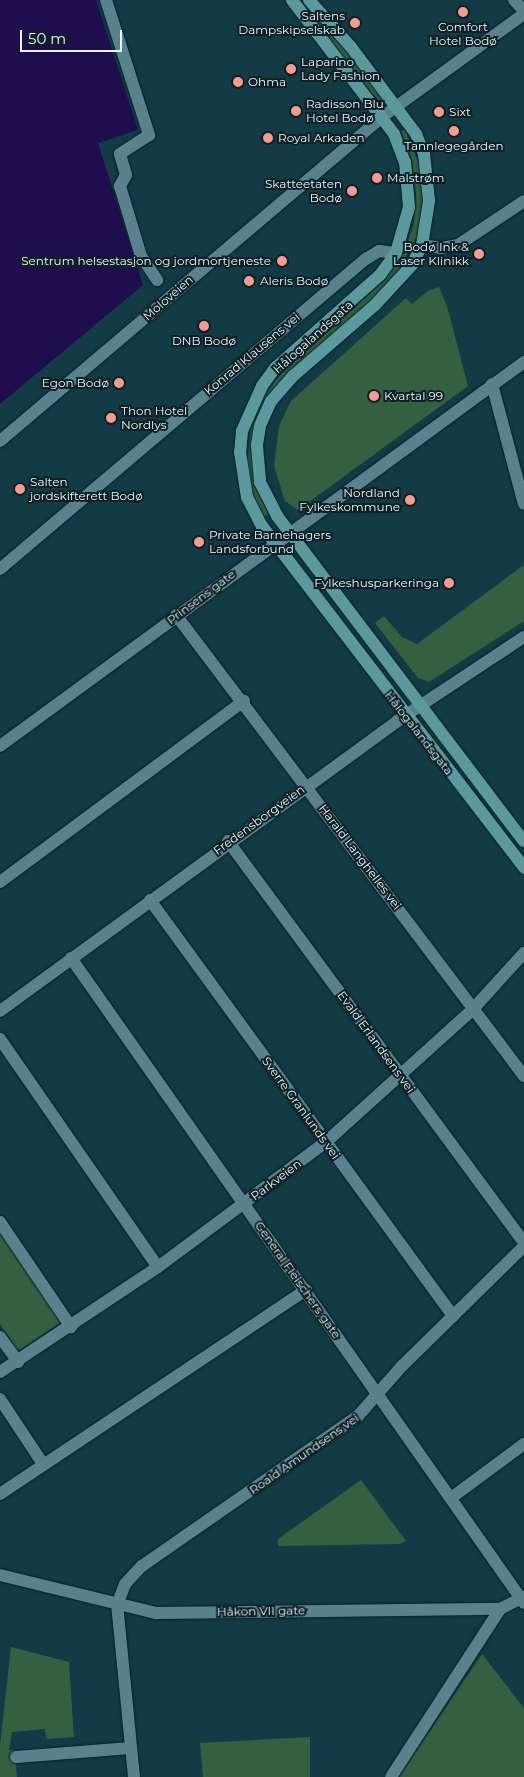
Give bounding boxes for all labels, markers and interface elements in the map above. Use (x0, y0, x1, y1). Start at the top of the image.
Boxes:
marker: Comfort Hotel Bodø (457, 6, 469, 18)
place label: Saltens Dampskipselskab (238, 9, 345, 37)
marker: Saltens Dampskipselskab (349, 17, 361, 29)
scale bar (22, 20, 125, 52)
place label: Comfort Hotel Bodø (429, 20, 497, 48)
text: 50 m (28, 29, 66, 48)
place label: Laparino Lady Fashion (301, 55, 380, 83)
marker: Laparino Lady Fashion (285, 63, 297, 75)
place label: Ohma (248, 75, 286, 89)
marker: Ohma (232, 76, 244, 88)
place label: Radisson Blu Hotel Bodø (306, 97, 384, 125)
marker: Radisson Blu Hotel Bodø (290, 105, 302, 117)
place label: Sixt (449, 105, 471, 119)
marker: Sixt (433, 106, 445, 118)
marker: Tannlegegården (448, 125, 460, 137)
place label: Royal Arkaden (278, 131, 365, 145)
marker: Royal Arkaden (262, 132, 274, 144)
place label: Tannlegegården (404, 139, 504, 153)
place label: Malstrøm (387, 171, 444, 185)
marker: Malstrøm (371, 172, 383, 184)
place label: Skatteetaten Bodø (265, 177, 342, 205)
marker: Skatteetaten Bodø (346, 185, 358, 197)
place label: Bodø Ink & Laser Klinikk (393, 240, 469, 268)
marker: Bodø Ink & Laser Klinikk (473, 248, 485, 260)
place label: Sentrum helsestasjon og jordmortjeneste (21, 254, 271, 268)
marker: Sentrum helsestasjon og jordmortjeneste (275, 254, 289, 268)
street label: Moloveien (140, 272, 196, 324)
marker: Aleris Bodø (242, 274, 256, 288)
place label: Aleris Bodø (260, 274, 328, 288)
street label: Hålogalandsgata (270, 297, 356, 377)
street label: Konrad Klausens vei (201, 310, 303, 398)
marker: DNB Bodø (198, 320, 210, 332)
place label: DNB Bodø (172, 334, 236, 348)
place label: Egon Bodø (42, 376, 109, 390)
marker: Egon Bodø (113, 377, 125, 389)
place label: Kvartal 99 (384, 389, 443, 403)
marker: Kvartal 99 (368, 390, 380, 402)
place label: Thon Hotel Nordlys (121, 404, 187, 432)
marker: Thon Hotel Nordlys (105, 412, 117, 424)
place label: Salten jordskifterett Bodø (30, 475, 143, 503)
marker: Salten jordskifterett Bodø (14, 483, 26, 495)
place label: Nordland Fylkeskommune (299, 486, 400, 514)
marker: Nordland Fylkeskommune (404, 494, 416, 506)
place label: Private Barnehagers Landsforbund (209, 528, 331, 556)
marker: Private Barnehagers Landsforbund (193, 536, 205, 548)
street label: Prinsens gate (164, 567, 238, 627)
place label: Fylkeshusparkeringa (314, 576, 439, 590)
marker: Fylkeshusparkeringa (443, 577, 455, 589)
street label: Hålogalandsgata (382, 688, 456, 778)
street label: Fredensborgveien (211, 782, 307, 858)
street label: Harald Langhelles vei (316, 802, 404, 912)
street label: Evald Erlandsens vei (334, 988, 418, 1096)
street label: Sverre Granlunds vei (259, 1054, 343, 1162)
street label: Parkveien (248, 1156, 304, 1204)
street label: General Fleischers gate (252, 1219, 344, 1341)
street label: Roald Amundsens vei (246, 1411, 362, 1497)
street label: Håkon VII gate (217, 1603, 305, 1619)

